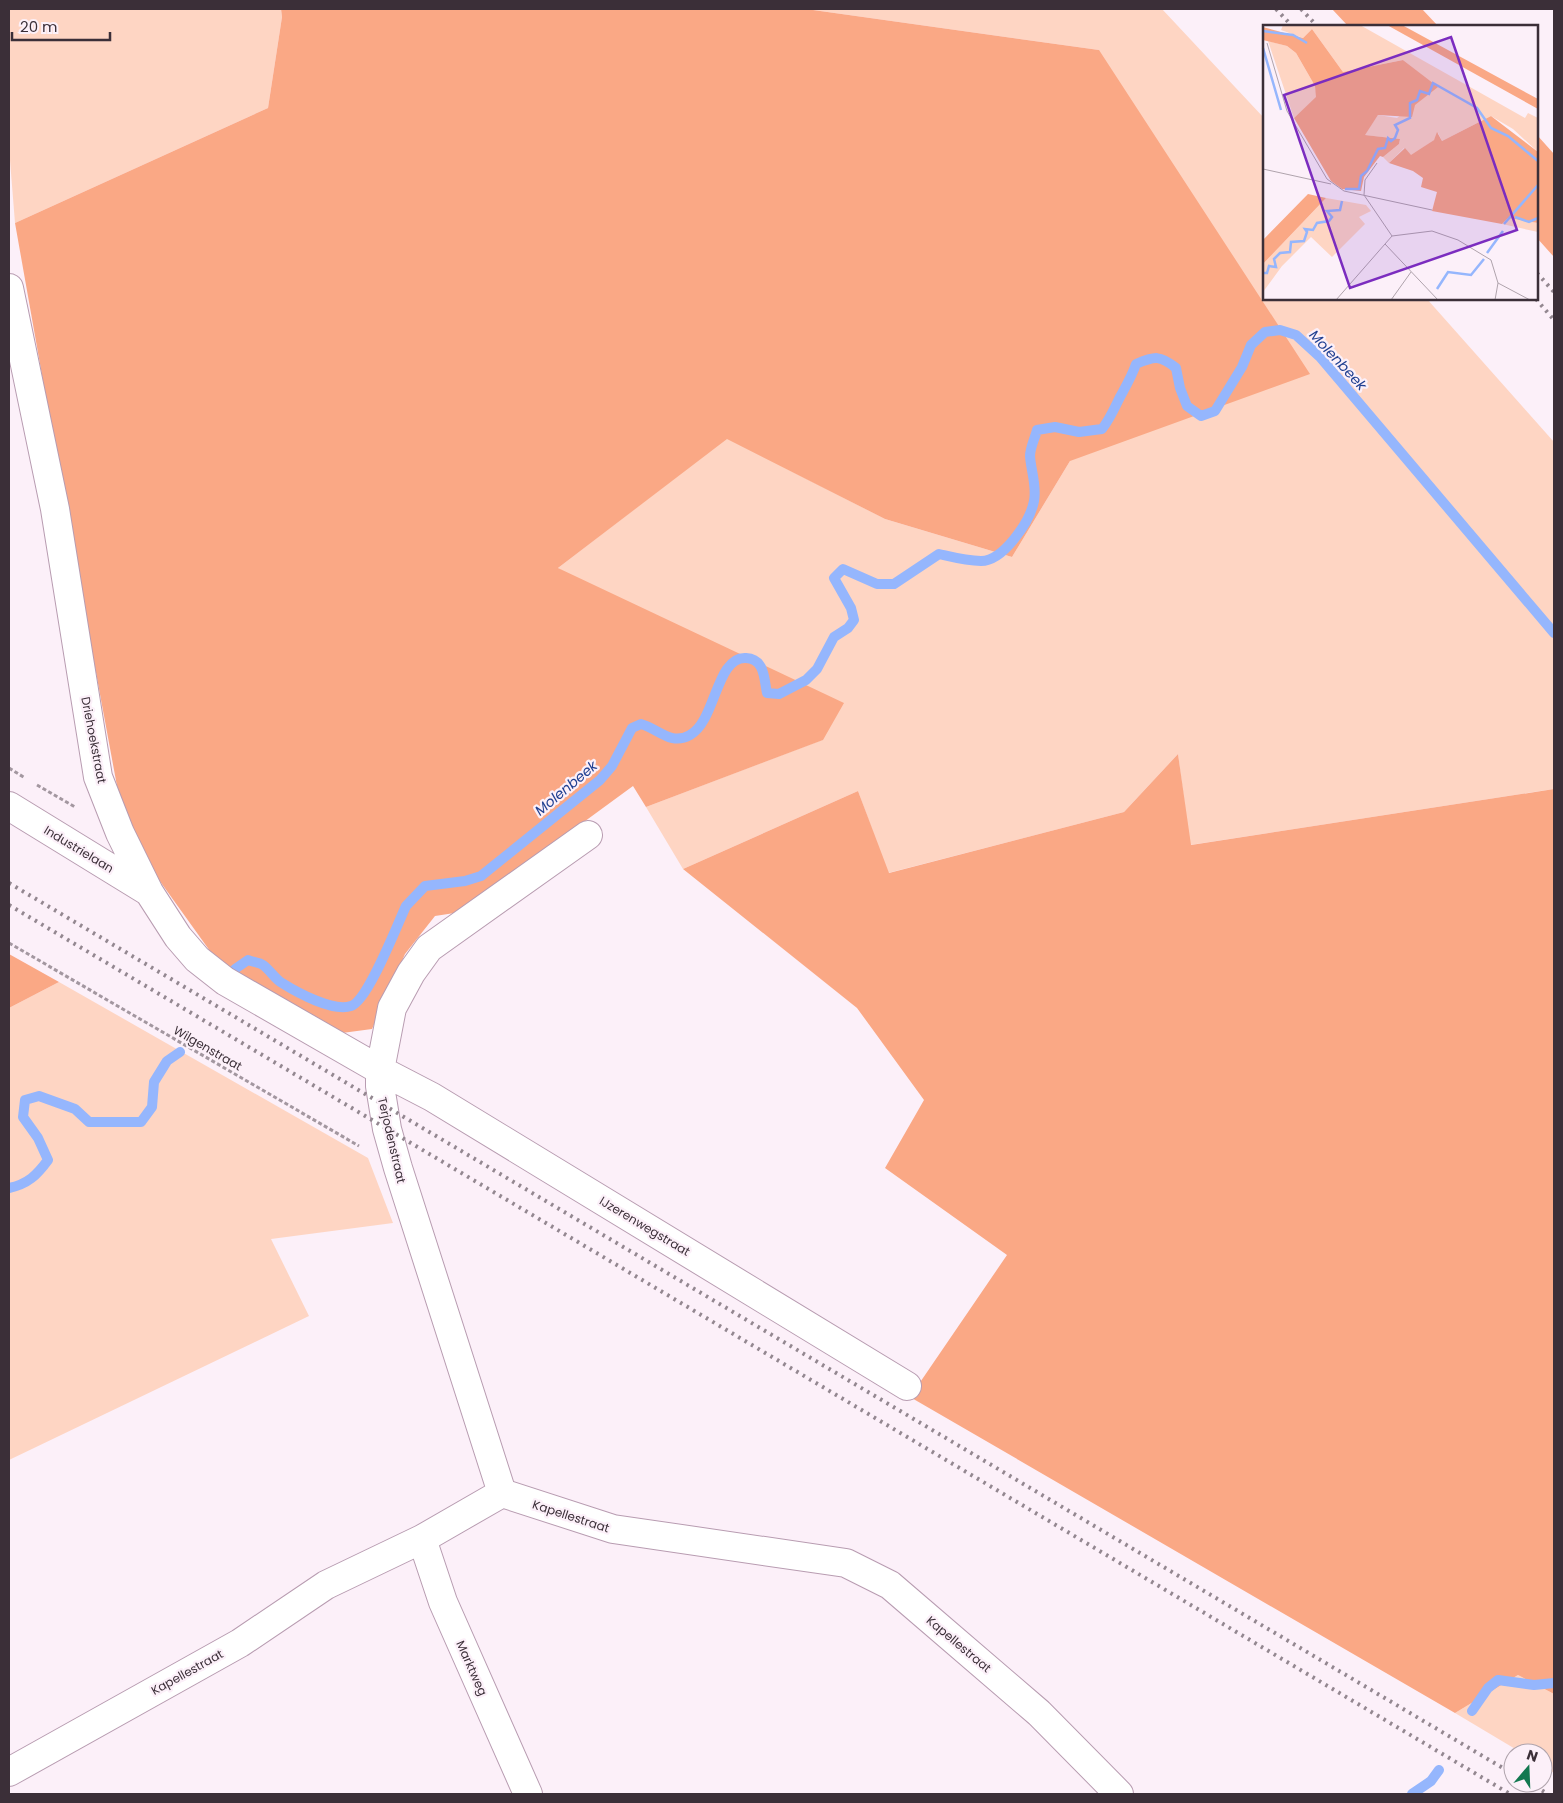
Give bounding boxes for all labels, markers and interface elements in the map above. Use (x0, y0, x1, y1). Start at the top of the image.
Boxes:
scale bar (12, 10, 110, 42)
text: 20 m (20, 16, 58, 37)
inset map (1263, 25, 1538, 300)
water label: Molenbeek (1305, 325, 1372, 395)
street label: Driehoekstraat (77, 695, 111, 785)
water label: Molenbeek (530, 755, 602, 820)
street label: Industrielaan (41, 821, 117, 877)
street label: Wilgenstraat (171, 1021, 245, 1075)
street label: Terjodenstraat (374, 1095, 410, 1185)
street label: IJzerenwegstraat (597, 1192, 693, 1260)
street label: Kapellestraat (530, 1496, 612, 1536)
street label: Kapellestraat (923, 1612, 995, 1676)
street label: Marktweg (452, 1638, 492, 1698)
street label: Kapellestraat (148, 1645, 226, 1699)
north arrow (1503, 1743, 1553, 1793)
text: N (1524, 1745, 1540, 1767)

